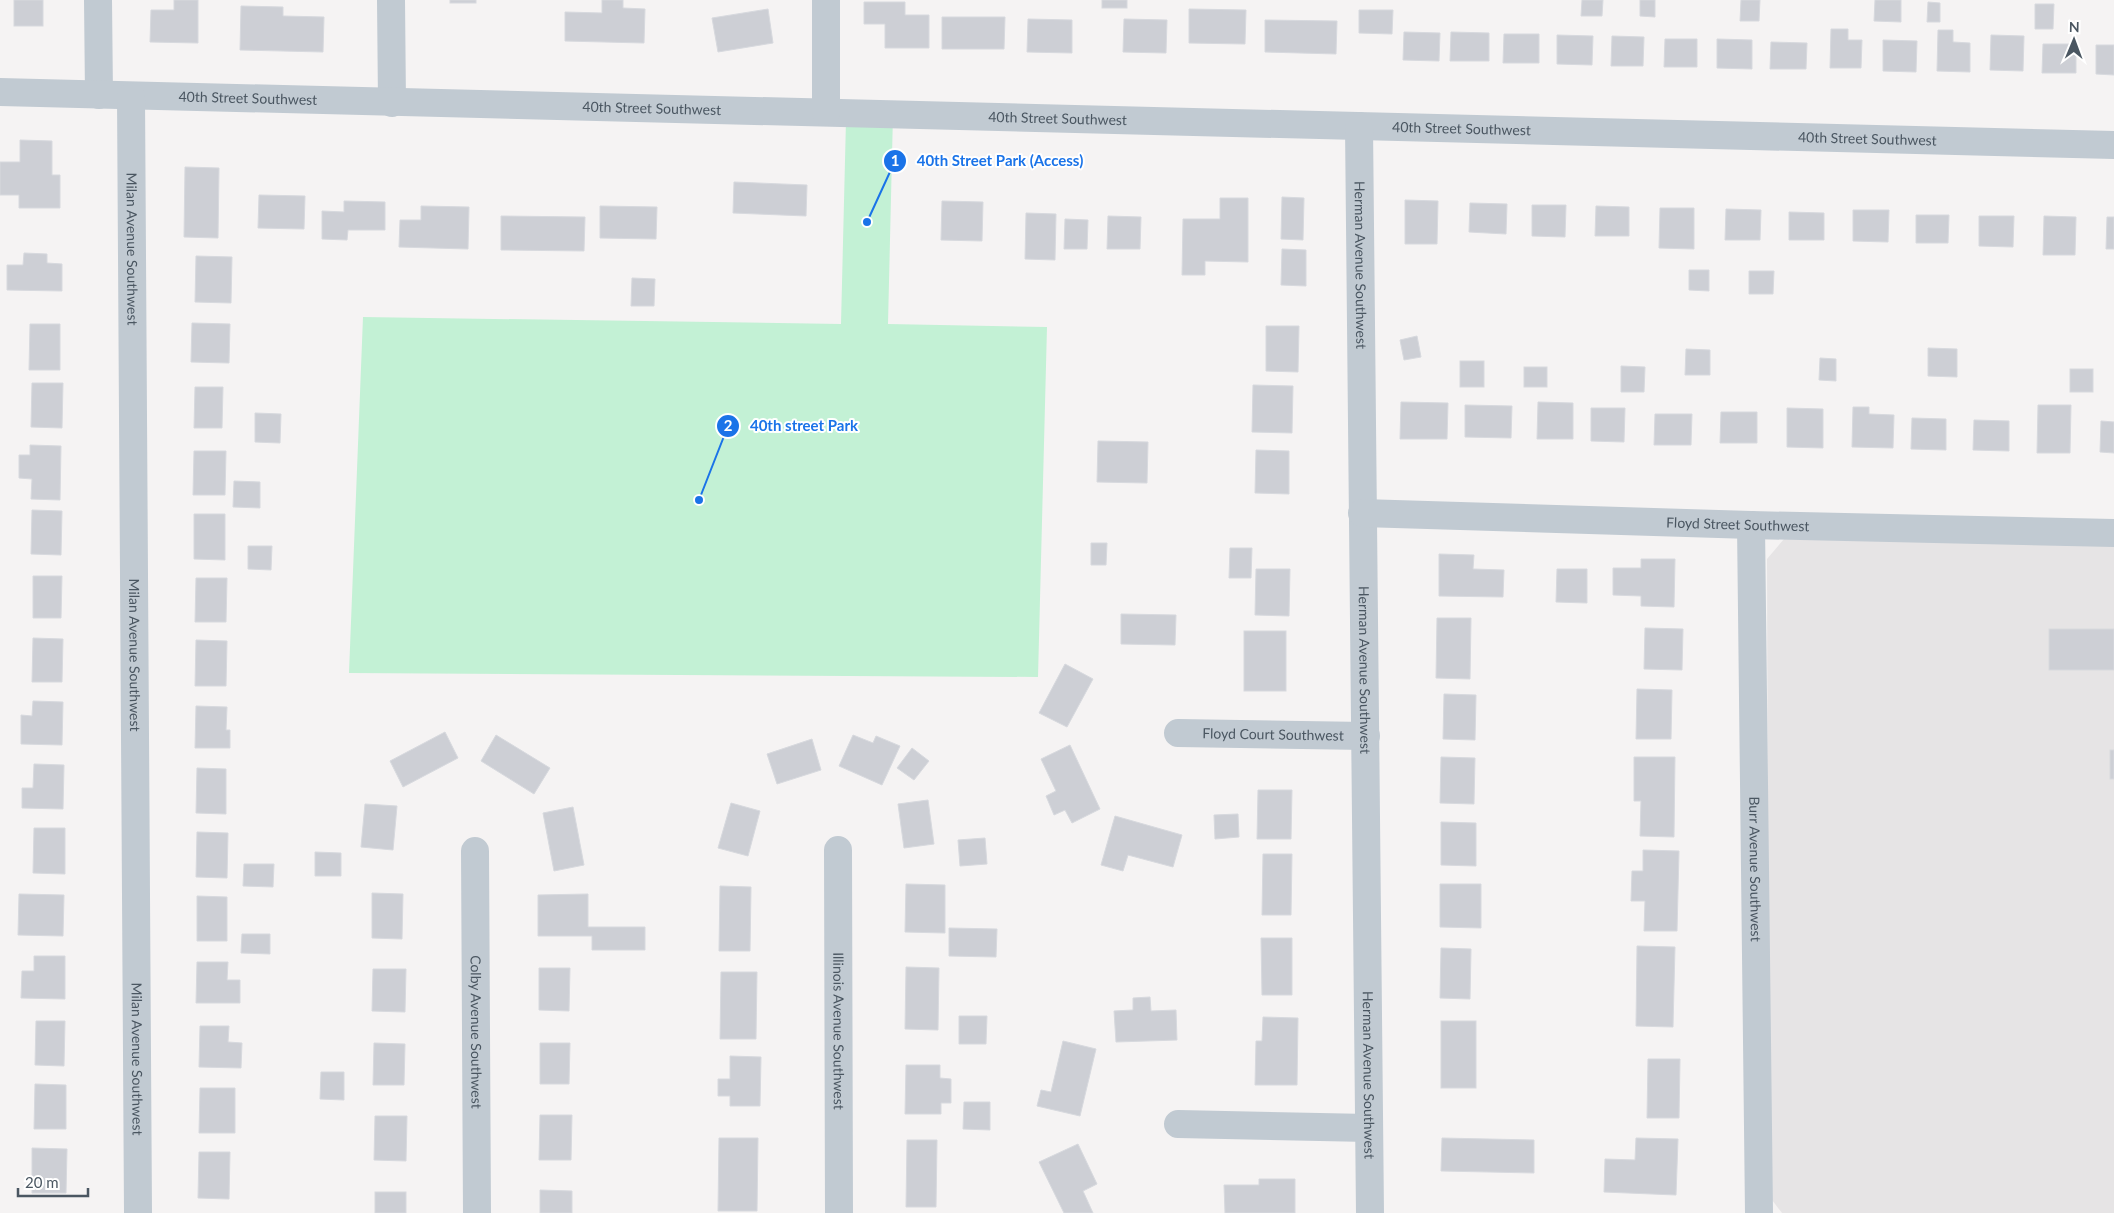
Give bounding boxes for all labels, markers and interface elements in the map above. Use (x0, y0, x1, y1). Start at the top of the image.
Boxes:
north arrow (2049, 15, 2099, 65)
text: N (2069, 18, 2080, 35)
street label: 40th Street Southwest (178, 87, 317, 108)
street label: 40th Street Southwest (582, 98, 721, 118)
street label: 40th Street Southwest (988, 108, 1127, 128)
street label: 40th Street Southwest (1392, 118, 1531, 138)
street label: 40th Street Southwest (1798, 128, 1937, 149)
callout: 40th Street Park (Access) (882, 146, 1094, 176)
text: 1 (891, 151, 899, 169)
text: 40th Street Park (Access) (917, 151, 1083, 169)
street label: Milan Avenue Southwest (123, 172, 141, 326)
street label: Herman Avenue Southwest (1352, 181, 1370, 349)
callout: 40th street Park (715, 411, 868, 441)
text: 2 (724, 416, 733, 434)
text: 40th street Park (750, 416, 859, 434)
street label: Floyd Street Southwest (1666, 513, 1810, 534)
street label: Milan Avenue Southwest (126, 578, 144, 732)
street label: Herman Avenue Southwest (1356, 586, 1374, 754)
street label: Floyd Court Southwest (1202, 724, 1344, 744)
street label: Burr Avenue Southwest (1746, 796, 1765, 942)
street label: Illinois Avenue Southwest (830, 952, 848, 1110)
street label: Colby Avenue Southwest (468, 955, 485, 1109)
street label: Milan Avenue Southwest (129, 982, 147, 1136)
street label: Herman Avenue Southwest (1360, 991, 1378, 1159)
scale bar (18, 1166, 88, 1198)
text: 20 m (25, 1173, 59, 1191)

